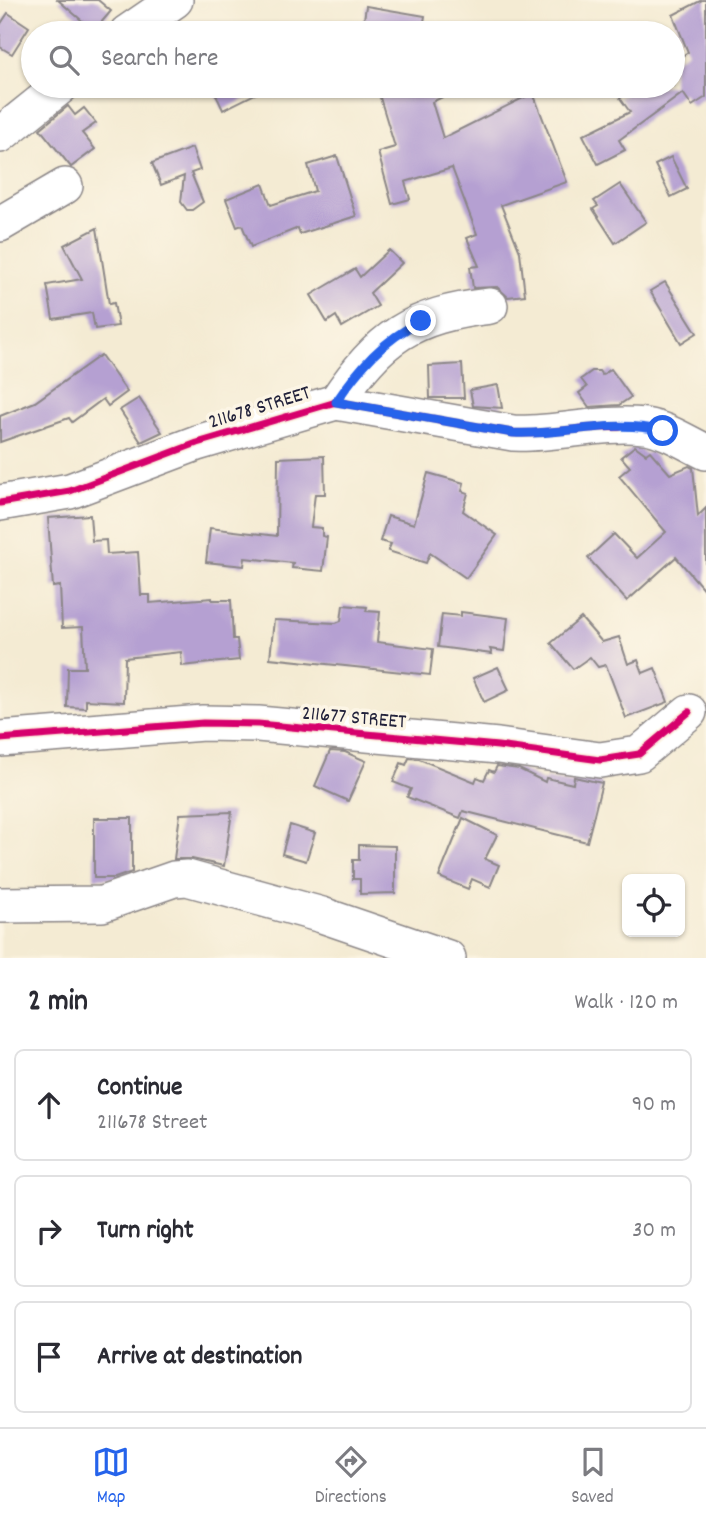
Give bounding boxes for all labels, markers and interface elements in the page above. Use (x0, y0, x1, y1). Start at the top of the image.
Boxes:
search box (21, 21, 685, 98)
icon: search (45, 41, 83, 79)
text: Search here (101, 41, 219, 78)
route end (405, 305, 436, 336)
street label: 211678 STREET (205, 379, 315, 439)
route start (647, 415, 678, 446)
street label: 211677 STREET (300, 699, 408, 739)
map controls (622, 874, 685, 937)
button: locate (622, 874, 685, 937)
text: 2 min (28, 982, 88, 1025)
text: Walk · 120 m (575, 987, 678, 1020)
text: Continue (97, 1070, 182, 1107)
icon: ahead (30, 1086, 68, 1124)
text: 90 m (632, 1089, 676, 1122)
text: 211678 Street (97, 1107, 208, 1140)
icon: right (30, 1212, 68, 1250)
text: Turn right (97, 1213, 194, 1250)
text: 30 m (632, 1215, 676, 1248)
icon: arrive (30, 1338, 68, 1376)
text: Arrive at destination (97, 1339, 302, 1376)
tab: Map (92, 1443, 130, 1512)
tab: Directions (315, 1443, 387, 1512)
tab: Saved (571, 1443, 614, 1512)

